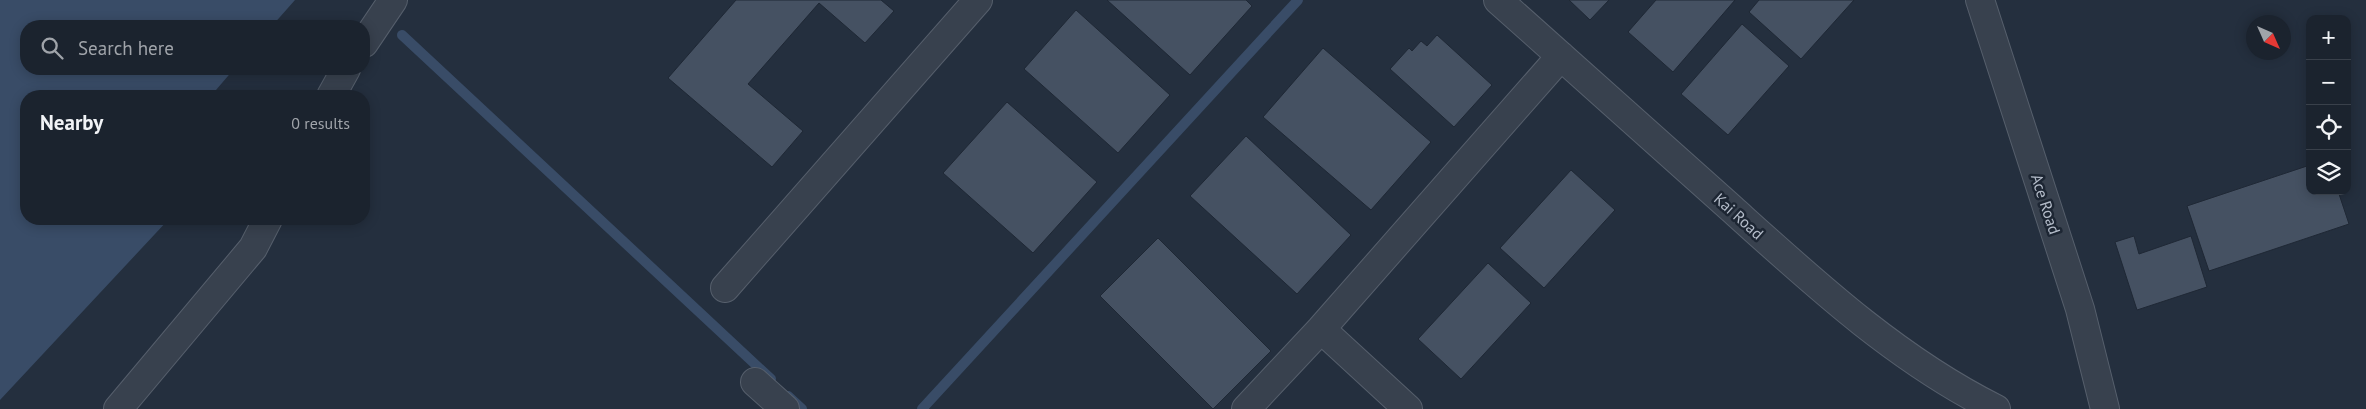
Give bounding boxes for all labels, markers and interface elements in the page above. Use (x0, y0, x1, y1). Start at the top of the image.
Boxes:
north arrow (2246, 15, 2291, 60)
map controls (2306, 15, 2351, 195)
button: + (2306, 15, 2351, 60)
search box (20, 20, 370, 75)
icon: search (38, 34, 66, 62)
text: Search here (78, 36, 174, 60)
button: − (2306, 60, 2351, 105)
button: locate (2306, 105, 2351, 150)
text: Nearby (40, 109, 103, 136)
text: 0 results (291, 113, 350, 133)
button: layers (2306, 150, 2351, 195)
street label: Ace Road (2027, 171, 2065, 237)
street label: Kai Road (1710, 189, 1768, 243)

